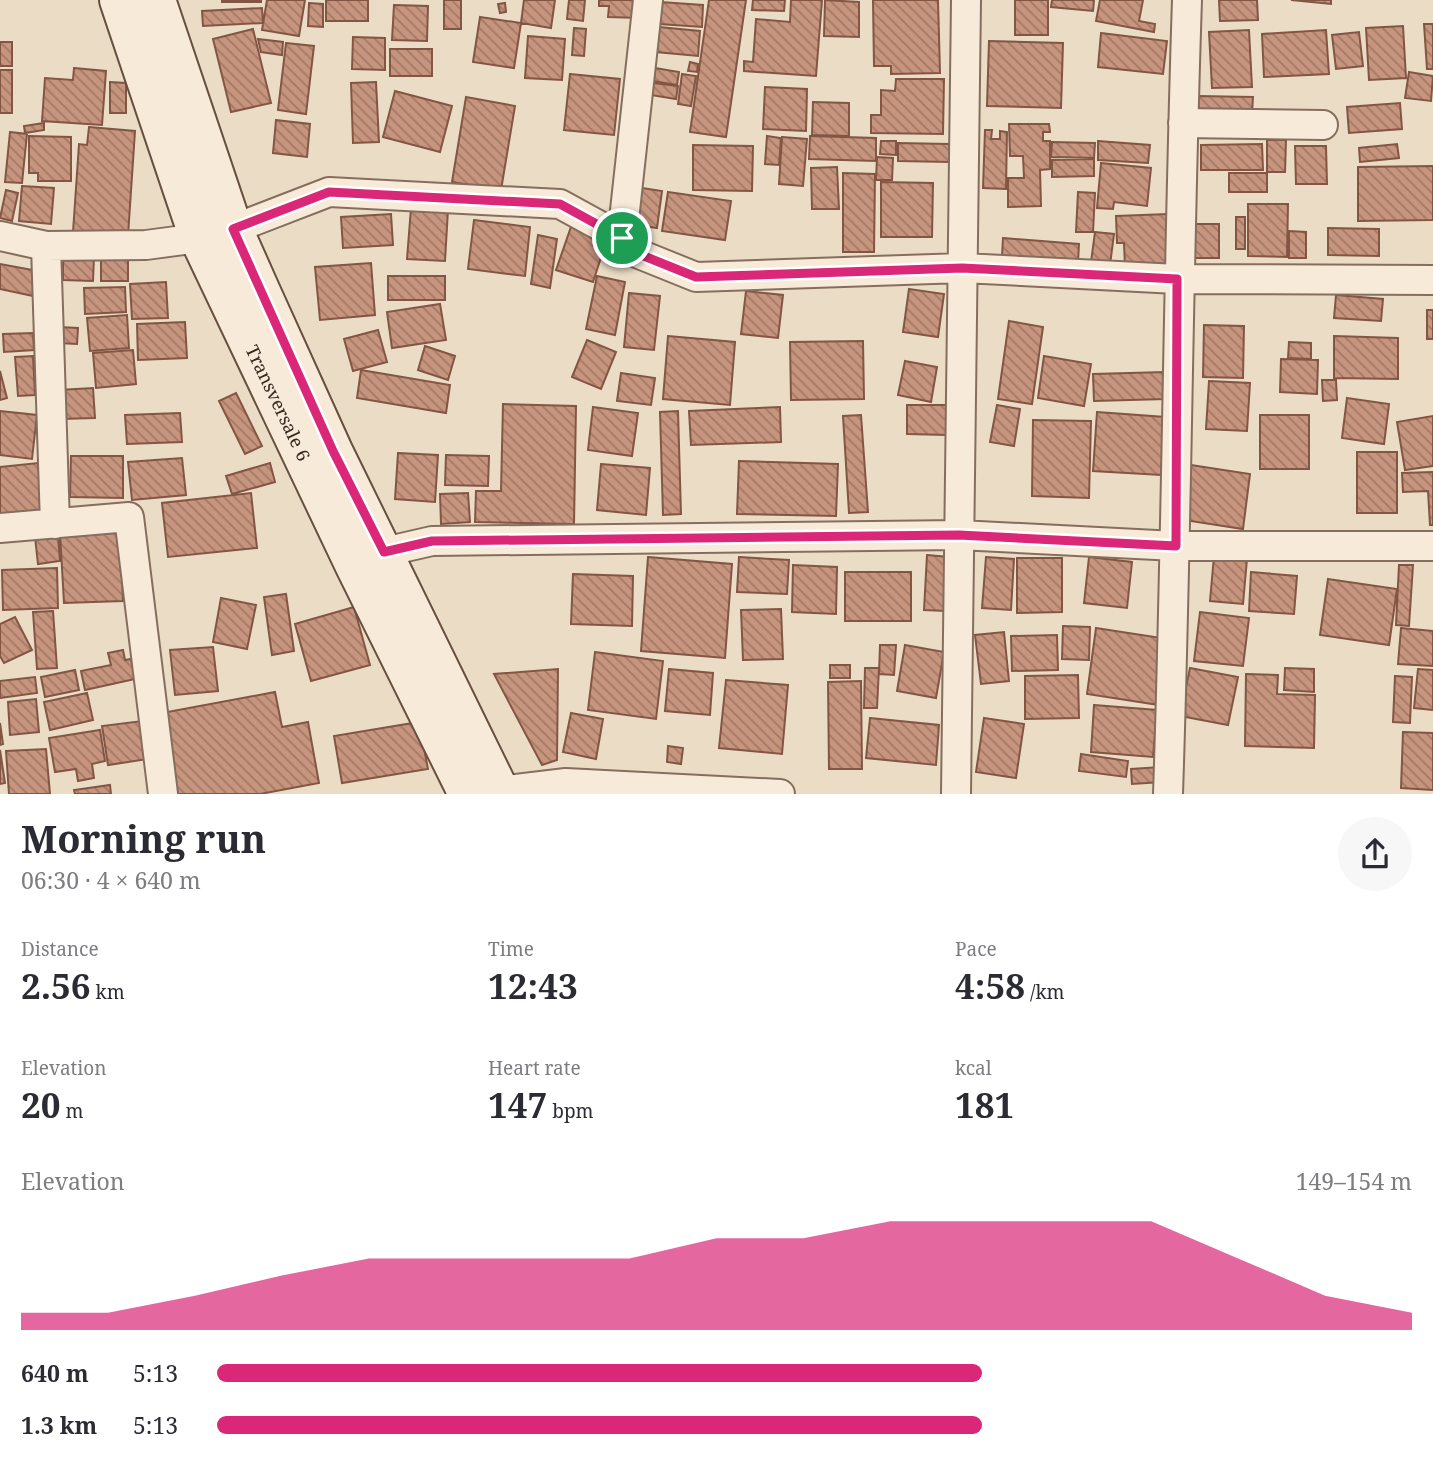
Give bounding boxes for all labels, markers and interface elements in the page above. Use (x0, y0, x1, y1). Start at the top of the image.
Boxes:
pin (592, 208, 652, 268)
icon: arrive (603, 219, 641, 257)
street label: Transversale 6 (241, 341, 316, 465)
text: Morning run (21, 812, 266, 864)
button: share (1338, 817, 1412, 891)
text: 06:30 · 4 × 640 m (21, 864, 201, 896)
text: Distance (21, 936, 99, 962)
text: Time (488, 936, 534, 962)
text: Pace (955, 936, 997, 962)
text: 2.56 (21, 962, 91, 1009)
text: 12:43 (488, 962, 578, 1009)
text: 4:58 (955, 962, 1025, 1009)
text: km (91, 979, 125, 1005)
text: /km (1025, 979, 1064, 1005)
text: Elevation (21, 1055, 107, 1081)
text: Heart rate (488, 1055, 581, 1081)
text: kcal (955, 1055, 992, 1081)
text: 20 (21, 1081, 61, 1128)
text: 147 (488, 1081, 547, 1128)
text: 181 (955, 1081, 1014, 1128)
text: m (61, 1098, 83, 1124)
text: bpm (547, 1098, 594, 1124)
text: Elevation (21, 1165, 125, 1197)
text: 149–154 m (1296, 1165, 1412, 1197)
text: 640 m (21, 1357, 89, 1389)
text: 5:13 (133, 1357, 178, 1389)
text: 1.3 km (21, 1409, 97, 1441)
text: 5:13 (133, 1409, 178, 1441)

